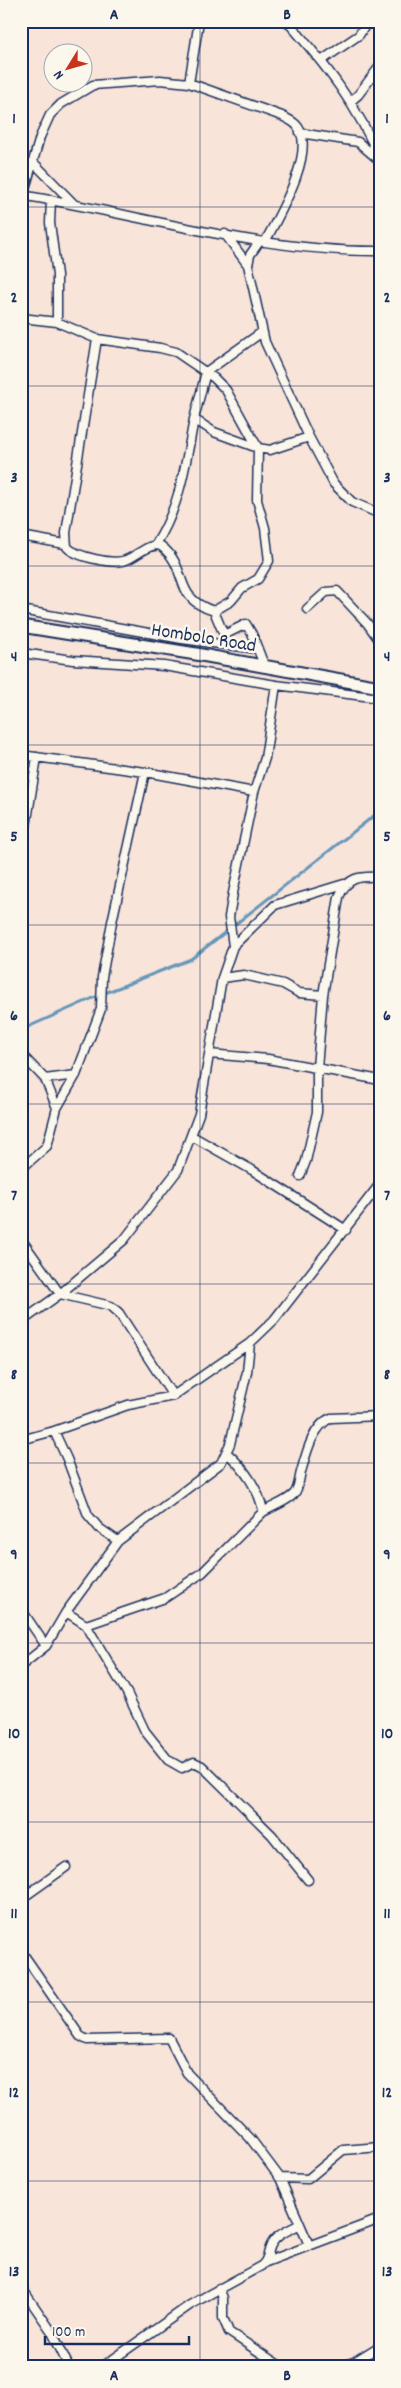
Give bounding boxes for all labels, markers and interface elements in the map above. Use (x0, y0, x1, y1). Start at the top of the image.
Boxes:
text: A (110, 4, 119, 27)
text: B (283, 4, 291, 27)
north arrow (42, 42, 92, 92)
text: N (49, 66, 69, 83)
text: 1 (12, 108, 16, 131)
text: 1 (385, 108, 389, 131)
text: 2 (11, 287, 18, 310)
text: 2 (384, 287, 391, 310)
text: 3 (10, 467, 18, 490)
text: 3 (383, 467, 391, 490)
street label: Hombolo Road (149, 617, 258, 661)
text: 4 (11, 646, 17, 669)
text: 4 (384, 646, 390, 669)
text: 5 (10, 826, 18, 849)
text: 5 (383, 826, 391, 849)
text: 6 (10, 1005, 18, 1028)
text: 6 (383, 1005, 391, 1028)
text: 7 (11, 1185, 17, 1208)
text: 7 (384, 1185, 390, 1208)
text: 8 (11, 1364, 18, 1387)
text: 8 (384, 1364, 391, 1387)
text: 9 (10, 1544, 18, 1567)
text: 9 (383, 1544, 391, 1567)
text: 10 (8, 1723, 20, 1746)
text: 10 (381, 1723, 393, 1746)
text: 11 (10, 1903, 18, 1926)
text: 11 (383, 1903, 391, 1926)
text: 12 (9, 2082, 19, 2105)
text: 12 (382, 2082, 392, 2105)
text: 13 (9, 2261, 19, 2284)
text: 13 (382, 2261, 392, 2284)
scale bar (45, 2313, 189, 2345)
text: 100 m (52, 2322, 85, 2344)
text: A (110, 2365, 119, 2388)
text: B (283, 2365, 291, 2388)

